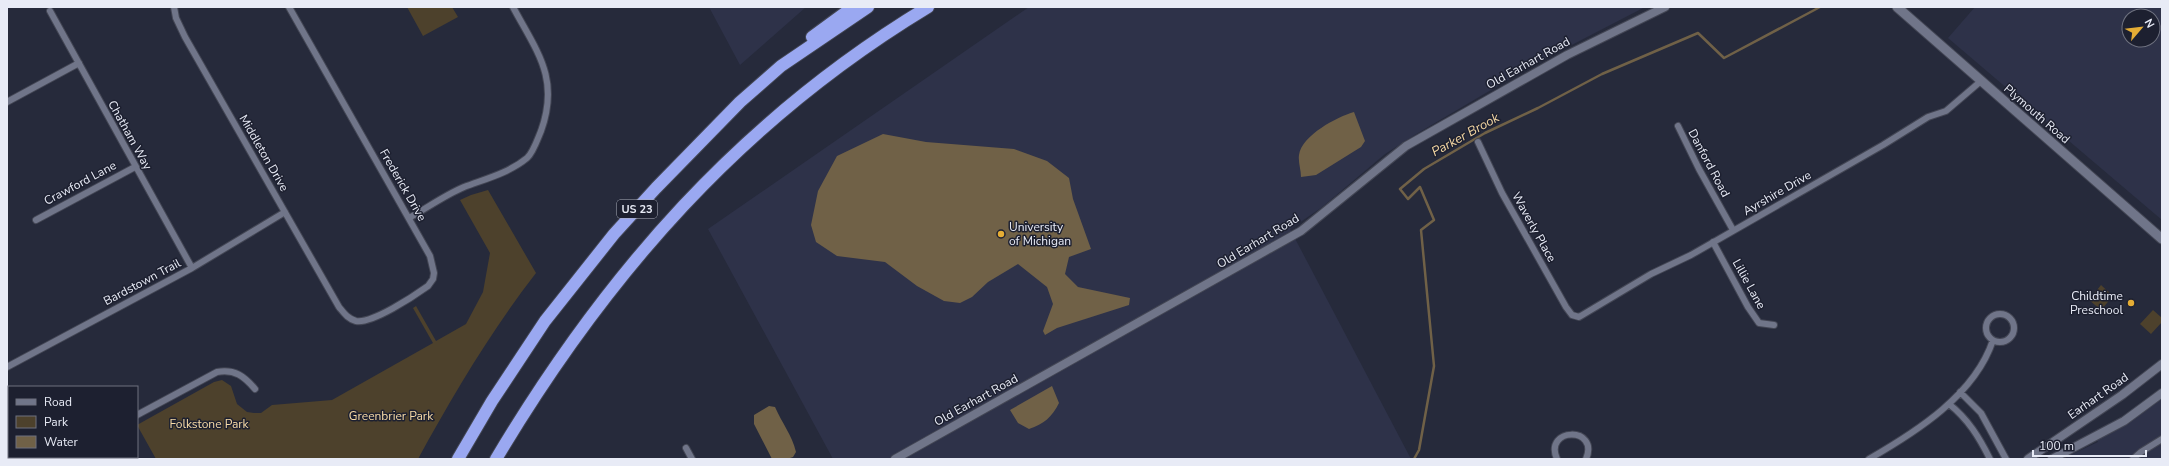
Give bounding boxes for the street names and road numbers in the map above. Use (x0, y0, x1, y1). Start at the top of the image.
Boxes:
street label: Old Earhart Road (1483, 33, 1573, 93)
street label: Plymouth Road (2000, 81, 2074, 147)
street label: Chatham Way (104, 97, 156, 173)
street label: Middleton Drive (236, 112, 292, 194)
street label: Danford Road (1684, 126, 1734, 200)
street label: Frederick Drive (376, 146, 430, 224)
street label: Crawford Lane (41, 157, 119, 209)
street label: Ayrshire Drive (1740, 167, 1814, 219)
street label: Waverly Place (1508, 189, 1560, 265)
road number: US 23 (617, 200, 657, 218)
street label: Old Earhart Road (1214, 210, 1302, 272)
street label: Bardstown Trail (101, 255, 184, 309)
street label: Lillie Lane (1729, 256, 1769, 312)
street label: Earhart Road (2065, 369, 2131, 423)
street label: Old Earhart Road (931, 370, 1021, 430)

